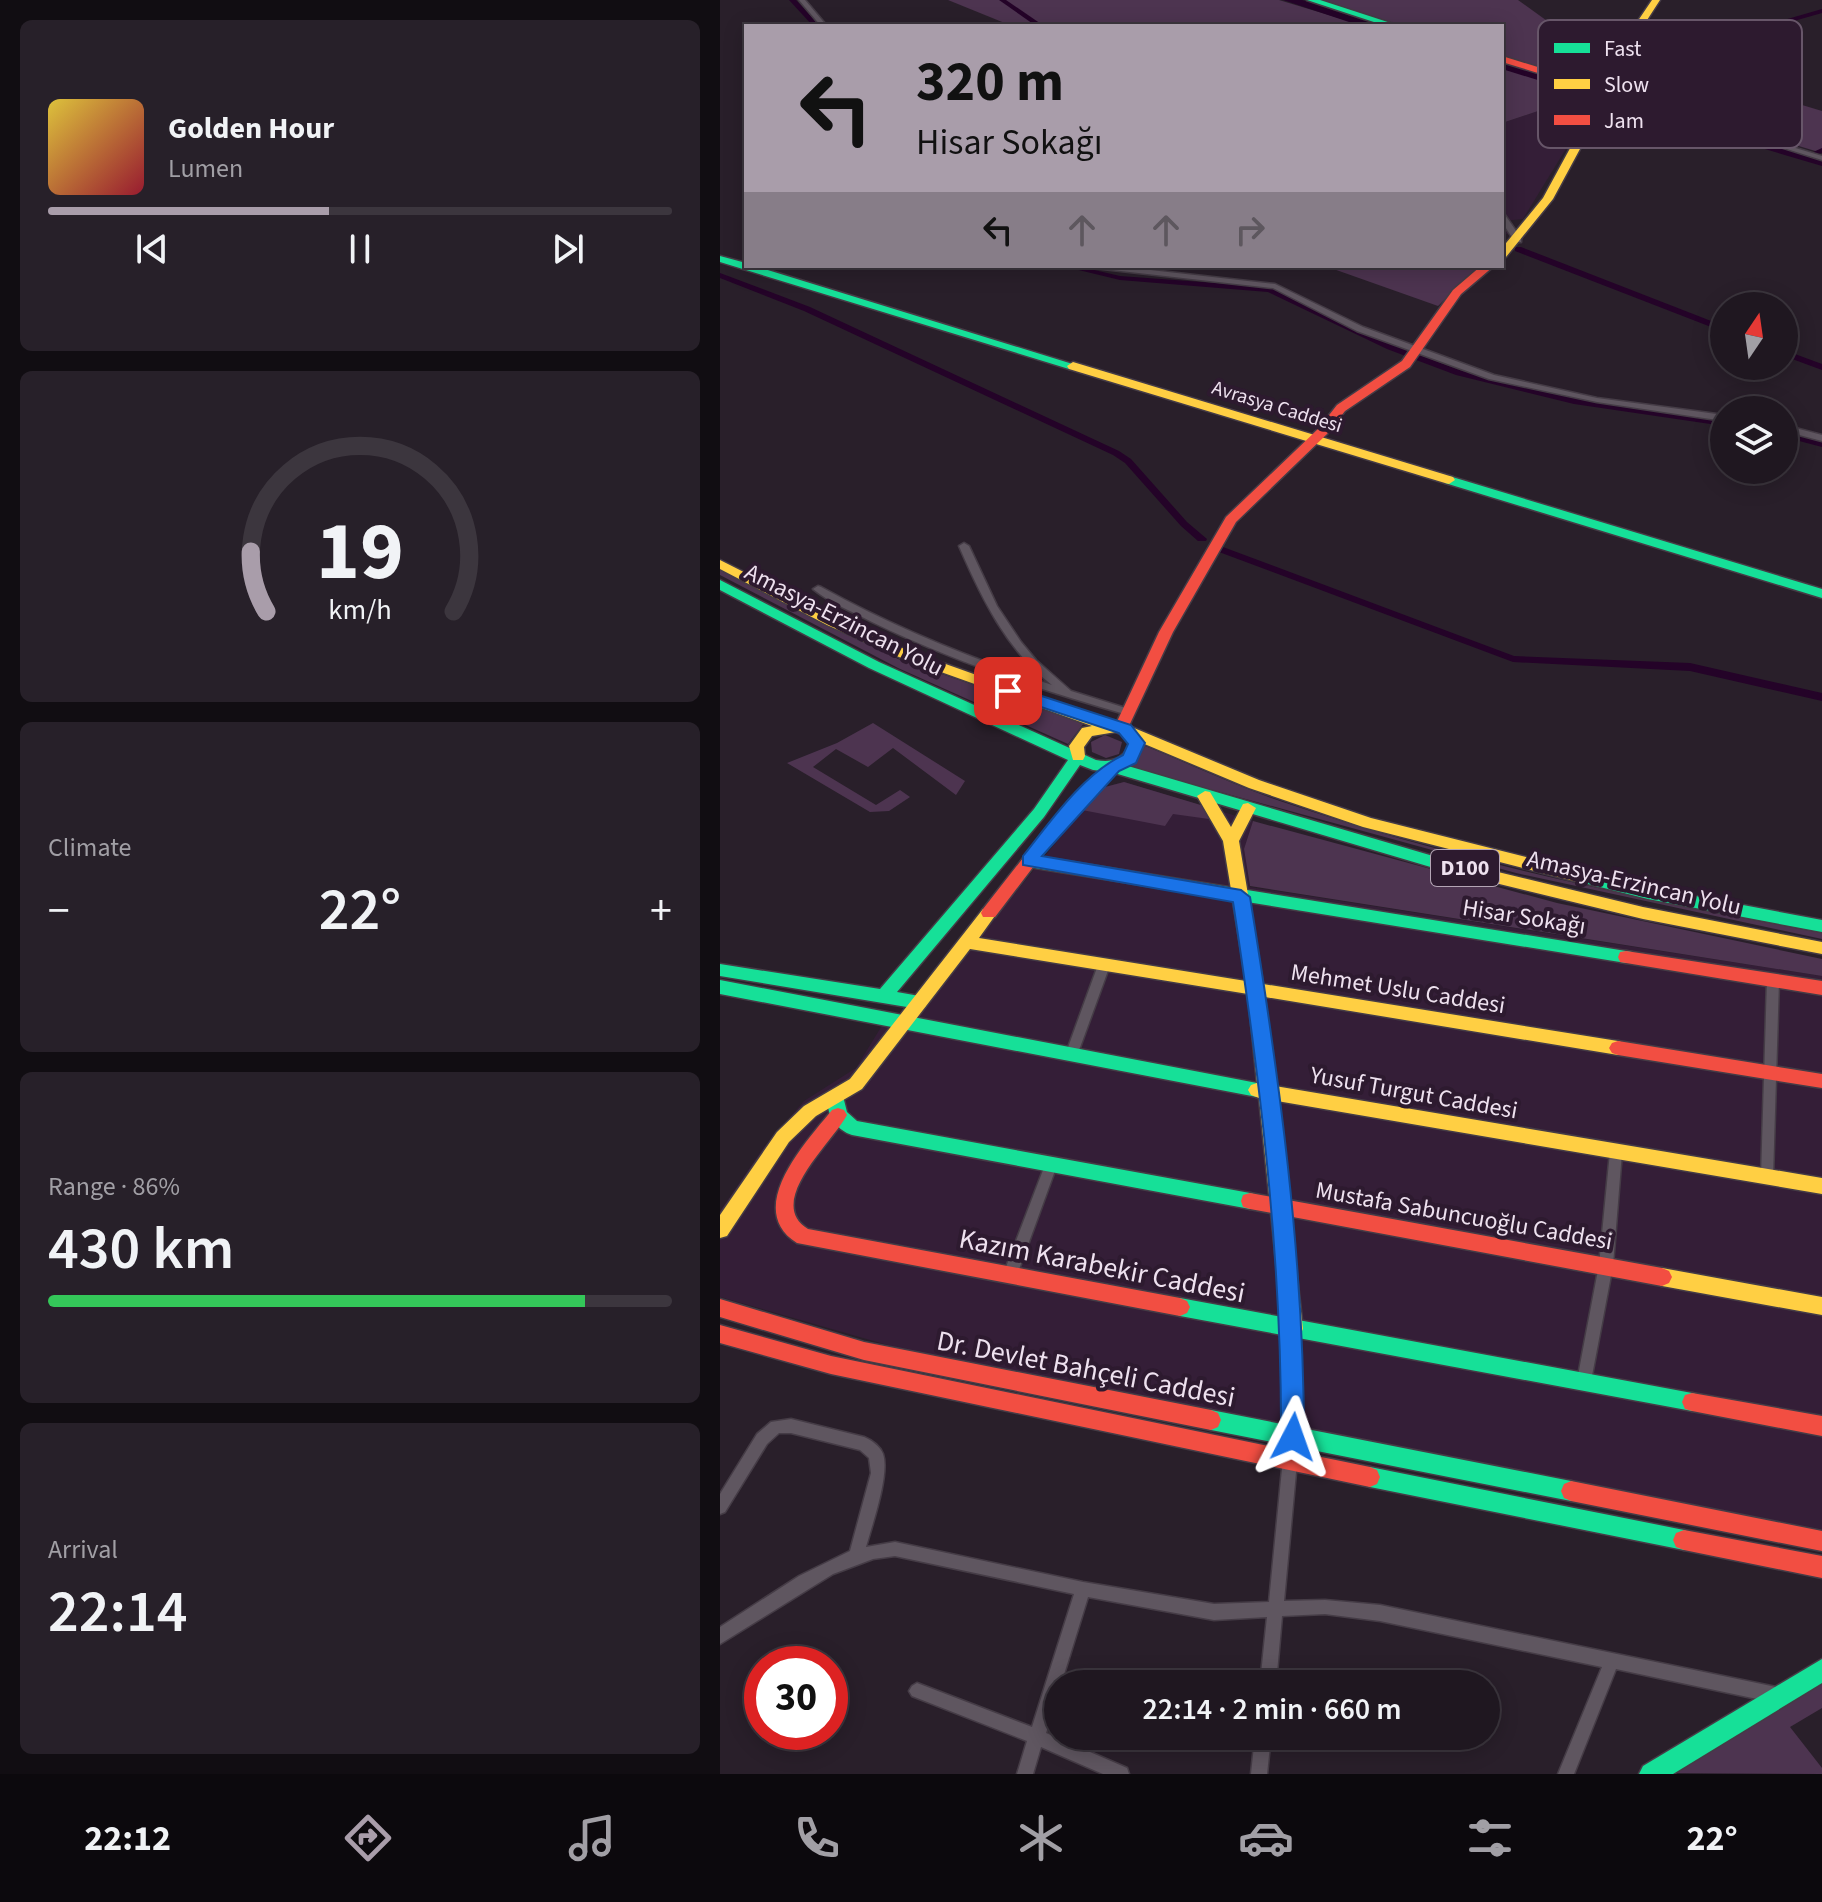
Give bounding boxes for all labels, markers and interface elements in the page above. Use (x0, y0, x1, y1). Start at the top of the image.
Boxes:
legend (1538, 20, 1802, 148)
text: Fast (1604, 33, 1642, 65)
text: 320 m (916, 43, 1064, 122)
icon: left (784, 56, 888, 160)
text: Slow (1604, 69, 1649, 101)
text: Jam (1604, 105, 1644, 137)
text: Golden Hour (168, 107, 334, 150)
text: Hisar Sokağı (916, 117, 1103, 168)
text: Lumen (168, 150, 243, 187)
icon: left (976, 208, 1020, 252)
icon: ahead (1060, 208, 1104, 252)
icon: ahead (1144, 208, 1188, 252)
icon: right (1228, 208, 1272, 252)
icon: previous (130, 227, 174, 271)
icon: pause (338, 227, 382, 271)
icon: next (546, 227, 590, 271)
north arrow (1710, 292, 1798, 380)
map controls (1710, 292, 1798, 484)
street label: Avrasya Caddesi (1208, 374, 1346, 440)
button: layers (1710, 396, 1798, 484)
text: 19 (316, 493, 404, 611)
street label: Amasya-Erzincan Yolu (739, 555, 949, 685)
text: km/h (328, 590, 392, 630)
pin (974, 657, 1042, 725)
icon: arrive (986, 669, 1030, 713)
text: Climate (48, 829, 132, 866)
street label: Amasya-Erzincan Yolu (1523, 841, 1745, 925)
road number: D100 (1431, 850, 1499, 886)
text: 22° (319, 868, 401, 953)
text: − (48, 880, 70, 943)
text: + (650, 880, 672, 943)
street label: Hisar Sokağı (1460, 890, 1588, 944)
street label: Mehmet Uslu Caddesi (1288, 955, 1508, 1023)
street label: Yusuf Turgut Caddesi (1307, 1057, 1520, 1128)
text: Range · 86% (48, 1168, 180, 1205)
street label: Mustafa Sabuncuoğlu Caddesi (1313, 1173, 1615, 1259)
text: 430 km (48, 1207, 234, 1292)
street label: Kazım Karabekir Caddesi (956, 1219, 1248, 1313)
street label: Dr. Devlet Bahçeli Caddesi (933, 1320, 1239, 1418)
position arrow (1251, 1395, 1335, 1479)
text: Arrival (48, 1531, 118, 1568)
text: 22:14 (48, 1570, 188, 1655)
speed limit sign: 30 (744, 1646, 848, 1750)
text: 22:14 · 2 min · 660 m (1142, 1688, 1402, 1731)
icon: directions (340, 1810, 396, 1866)
icon: music (564, 1810, 620, 1866)
icon: phone (789, 1810, 845, 1866)
icon: climate (1013, 1810, 1069, 1866)
icon: car (1238, 1810, 1294, 1866)
icon: filters (1462, 1810, 1518, 1866)
text: 22:12 (84, 1813, 171, 1864)
text: 22° (1687, 1813, 1738, 1864)

